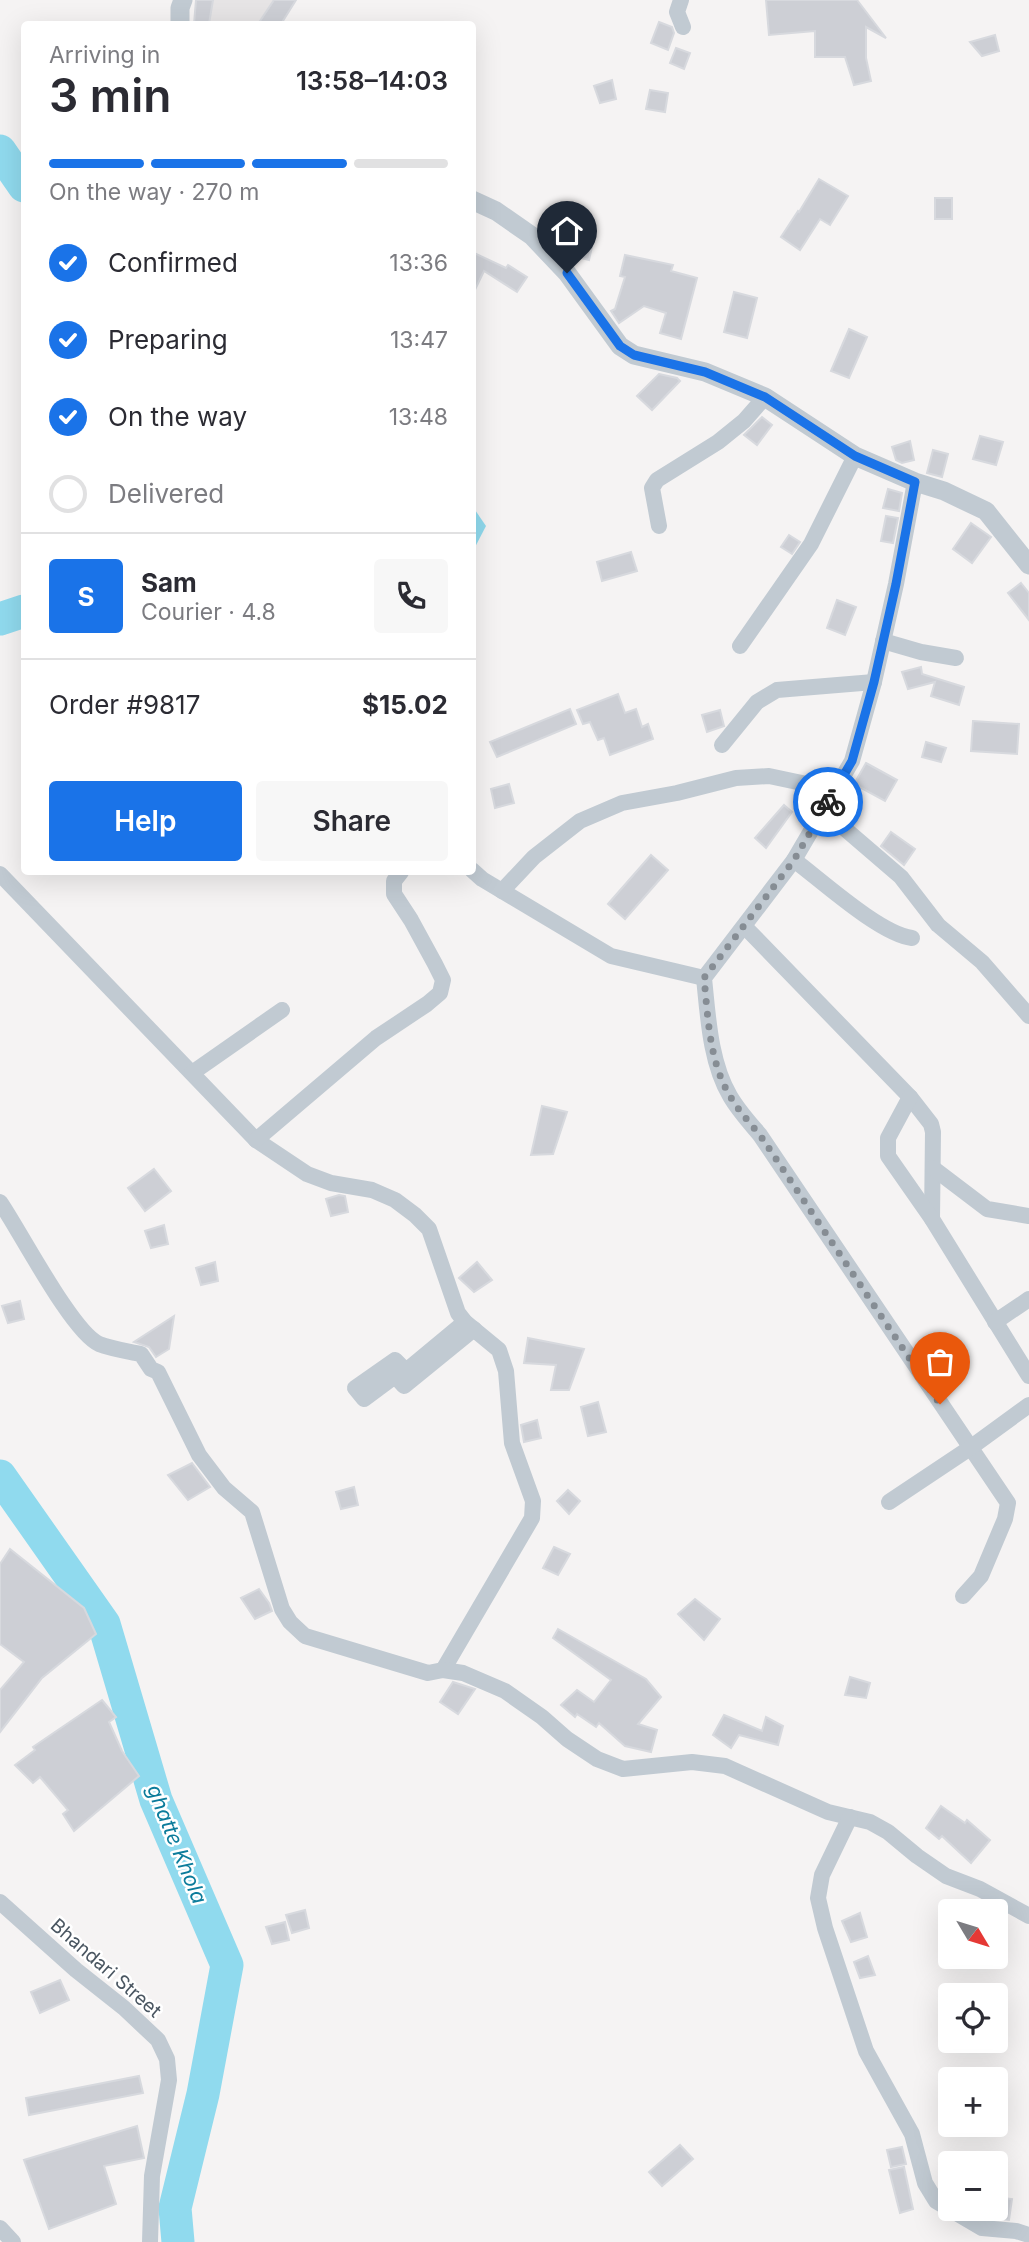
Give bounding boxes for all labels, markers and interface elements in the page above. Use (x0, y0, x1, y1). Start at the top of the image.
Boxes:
text: Arriving in (49, 41, 160, 69)
text: 13:58–14:03 (296, 65, 448, 96)
text: 3 min (49, 67, 171, 123)
text: On the way · 270 m (49, 178, 259, 206)
pin (537, 201, 597, 273)
icon: home (548, 212, 586, 250)
icon: check (49, 244, 87, 282)
text: Confirmed (108, 247, 238, 278)
text: 13:36 (389, 249, 448, 277)
icon: check (49, 321, 87, 359)
text: Preparing (108, 324, 228, 355)
text: 13:47 (390, 326, 448, 354)
icon: check (49, 398, 87, 436)
text: On the way (108, 401, 247, 432)
text: 13:48 (389, 403, 448, 431)
text: Delivered (108, 478, 224, 509)
button: phone (374, 559, 448, 633)
text: Sam (141, 567, 197, 598)
text: S (77, 581, 95, 612)
text: Courier · 4.8 (141, 598, 276, 626)
text: Order #9817 (49, 689, 200, 720)
text: $15.02 (362, 689, 448, 720)
courier (793, 767, 863, 837)
button: Help (49, 781, 242, 861)
button: Share (256, 781, 448, 861)
icon: bike (809, 783, 847, 821)
pin (910, 1332, 970, 1404)
icon: bag (921, 1343, 959, 1381)
water label: ghatte Khola (142, 1781, 212, 1907)
north arrow (938, 1899, 1008, 1969)
map controls (938, 1899, 1008, 2221)
street label: Bhandari Street (46, 1914, 166, 2022)
button: locate (938, 1983, 1008, 2053)
button: + (938, 2067, 1008, 2137)
button: − (938, 2151, 1008, 2221)

